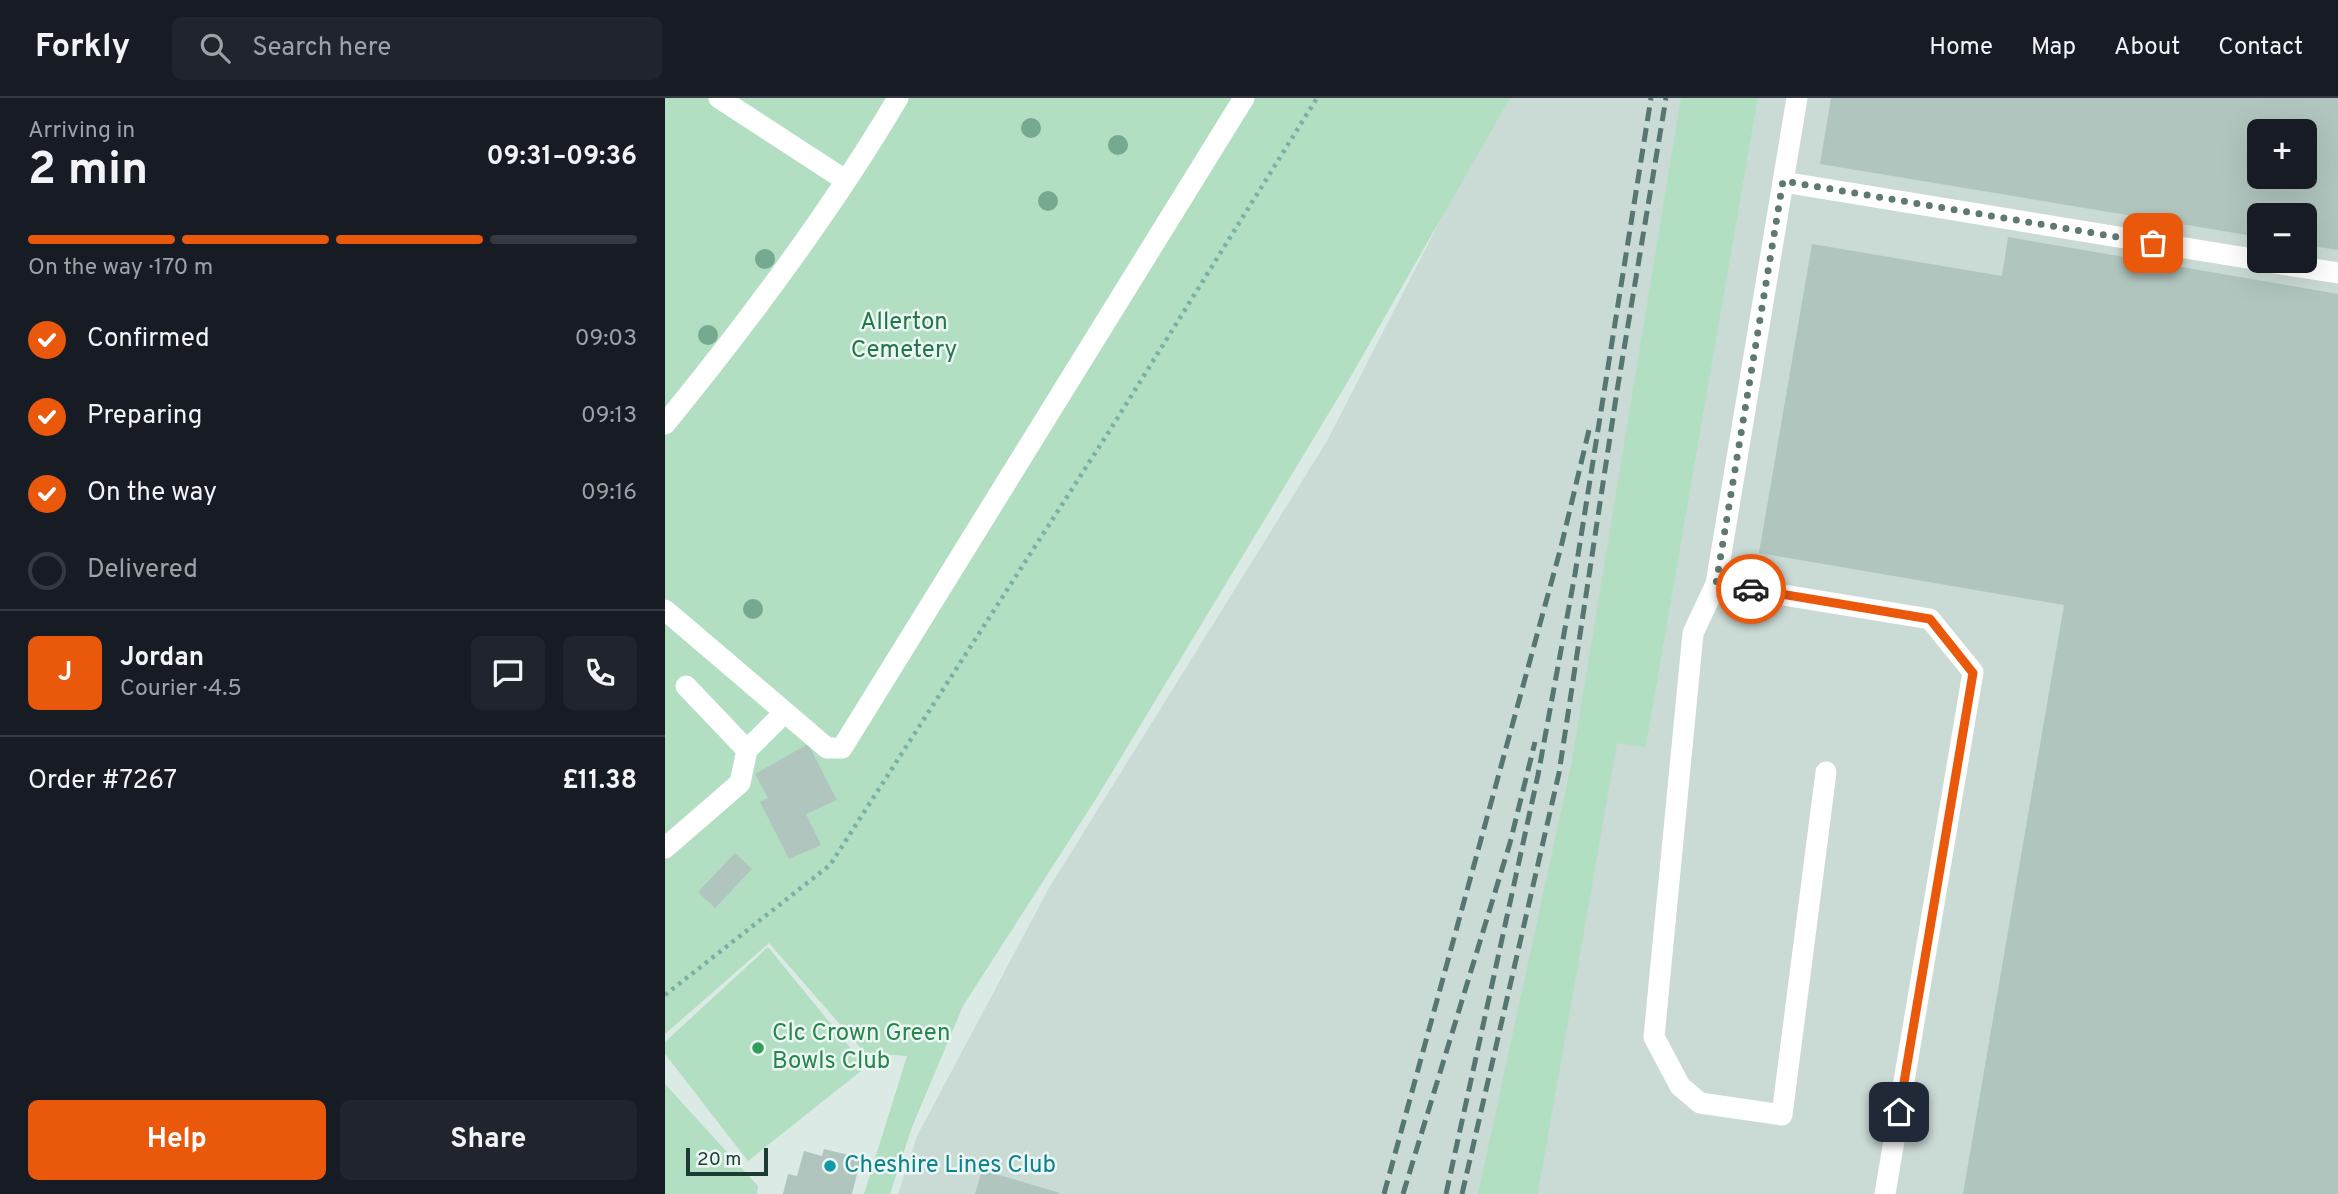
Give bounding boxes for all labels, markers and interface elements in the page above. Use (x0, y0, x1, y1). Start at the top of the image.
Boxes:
search box (172, 17, 662, 80)
text: Forkly (35, 27, 130, 69)
icon: search (196, 29, 234, 67)
text: Search here (252, 32, 391, 65)
text: Home (1929, 33, 1993, 63)
text: Map (2031, 33, 2076, 63)
text: About (2114, 33, 2180, 63)
text: Contact (2218, 33, 2303, 63)
text: Arriving in (28, 117, 135, 146)
map controls (2247, 119, 2317, 273)
button: + (2247, 119, 2317, 189)
text: 09:31–09:36 (487, 141, 637, 174)
text: 2 min (28, 142, 148, 201)
button: − (2247, 203, 2317, 273)
pin (2123, 213, 2183, 273)
icon: bag (2134, 224, 2172, 262)
text: On the way · 170 m (28, 254, 213, 283)
park label: Allerton Cemetery (851, 308, 957, 366)
icon: check (28, 321, 66, 359)
text: Confirmed (87, 323, 210, 356)
text: 09:03 (575, 325, 637, 354)
icon: check (28, 398, 66, 436)
text: Preparing (87, 400, 202, 433)
text: 09:13 (581, 402, 637, 431)
icon: check (28, 475, 66, 513)
text: On the way (87, 477, 217, 510)
text: 09:16 (581, 479, 637, 508)
text: Delivered (87, 554, 198, 587)
courier (1716, 554, 1786, 624)
icon: car (1732, 570, 1770, 608)
button: chat (471, 636, 545, 710)
button: phone (563, 636, 637, 710)
text: Jordan (120, 642, 204, 675)
text: J (58, 657, 72, 690)
text: Courier · 4.5 (120, 675, 242, 704)
text: Order #7267 (28, 765, 177, 798)
text: £11.38 (562, 765, 637, 798)
place label: Clc Crown Green Bowls Club (772, 1019, 950, 1077)
marker: Clc Crown Green Bowls Club (750, 1040, 766, 1056)
pin (1869, 1082, 1929, 1142)
icon: home (1880, 1093, 1918, 1131)
button: Help (28, 1100, 326, 1180)
button: Share (340, 1100, 637, 1180)
scale bar (686, 1145, 768, 1177)
text: 20 m (697, 1148, 741, 1172)
place label: Cheshire Lines Club (844, 1151, 1056, 1181)
marker: Cheshire Lines Club (822, 1158, 838, 1174)

